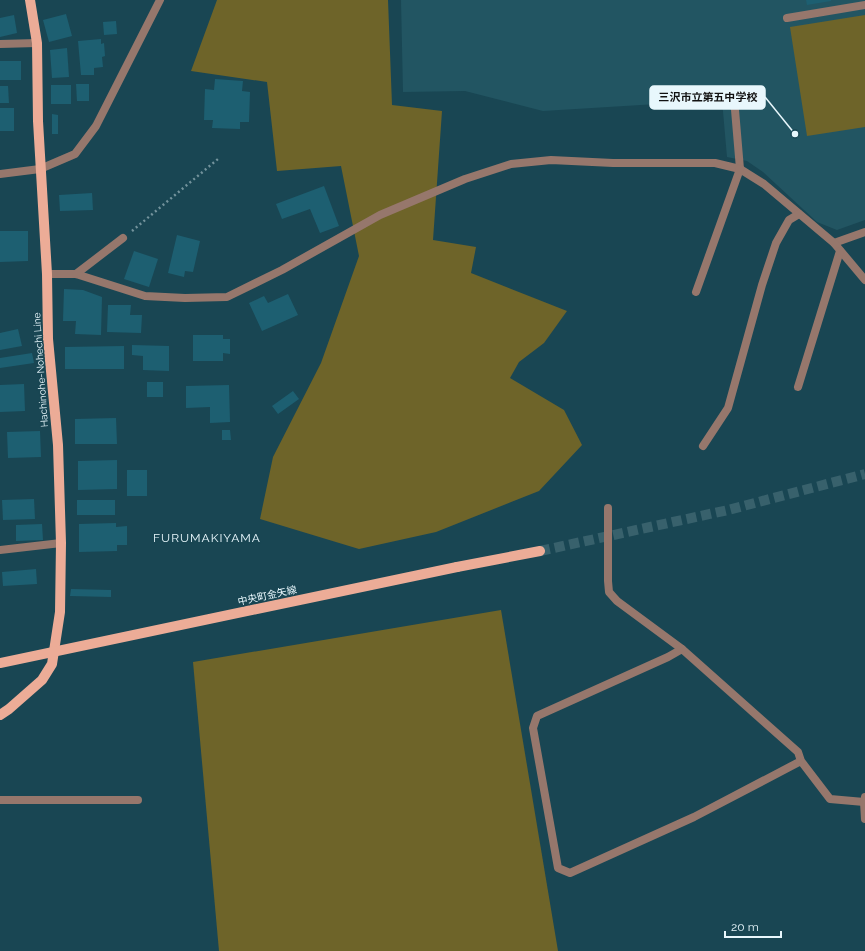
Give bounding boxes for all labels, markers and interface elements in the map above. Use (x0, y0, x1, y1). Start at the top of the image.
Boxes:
callout: 三沢市立第五中学校 (650, 86, 765, 109)
text: 三沢市立第五中学校 (659, 91, 758, 104)
street label: Hachinohe-Nohechi Line (31, 312, 50, 428)
district label: FURUMAKIYAMA (153, 531, 261, 545)
street label: 中央町金矢線 (237, 584, 298, 607)
scale bar (725, 913, 781, 939)
text: 20 m (731, 920, 759, 934)

